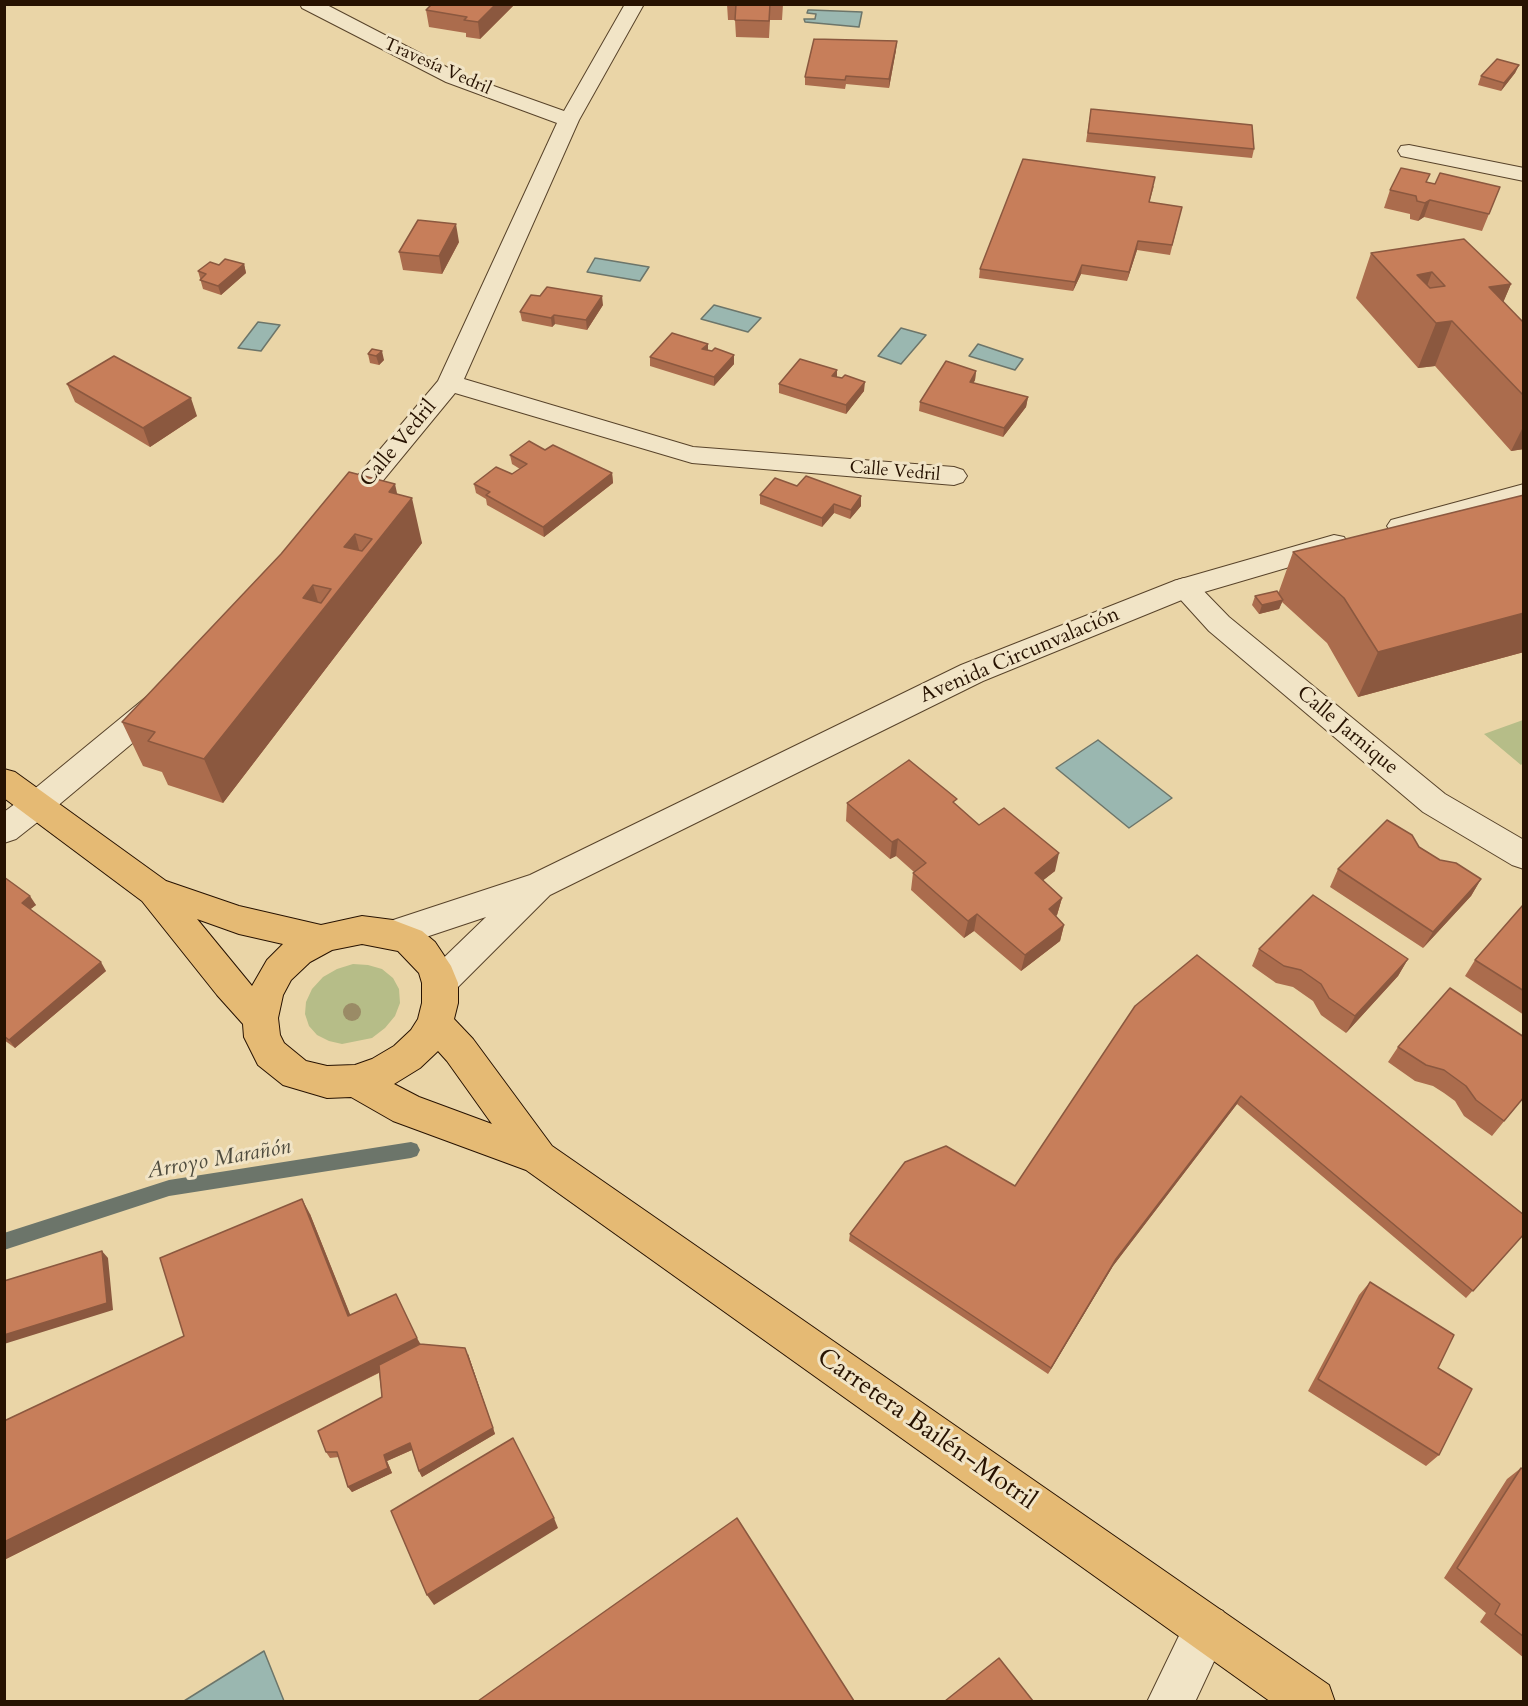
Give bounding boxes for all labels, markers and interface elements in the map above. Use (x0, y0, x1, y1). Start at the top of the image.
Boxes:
street label: Travesía Vedril (380, 34, 494, 100)
street label: Calle Vedril (355, 395, 443, 493)
street label: Calle Vedril (849, 457, 941, 487)
street label: Avenida Circunvalación (916, 603, 1124, 709)
street label: Calle Jarnique (1291, 681, 1403, 781)
water label: Arroyo Marañón (145, 1134, 293, 1186)
street label: Carretera Bailén-Motril (810, 1342, 1042, 1518)

